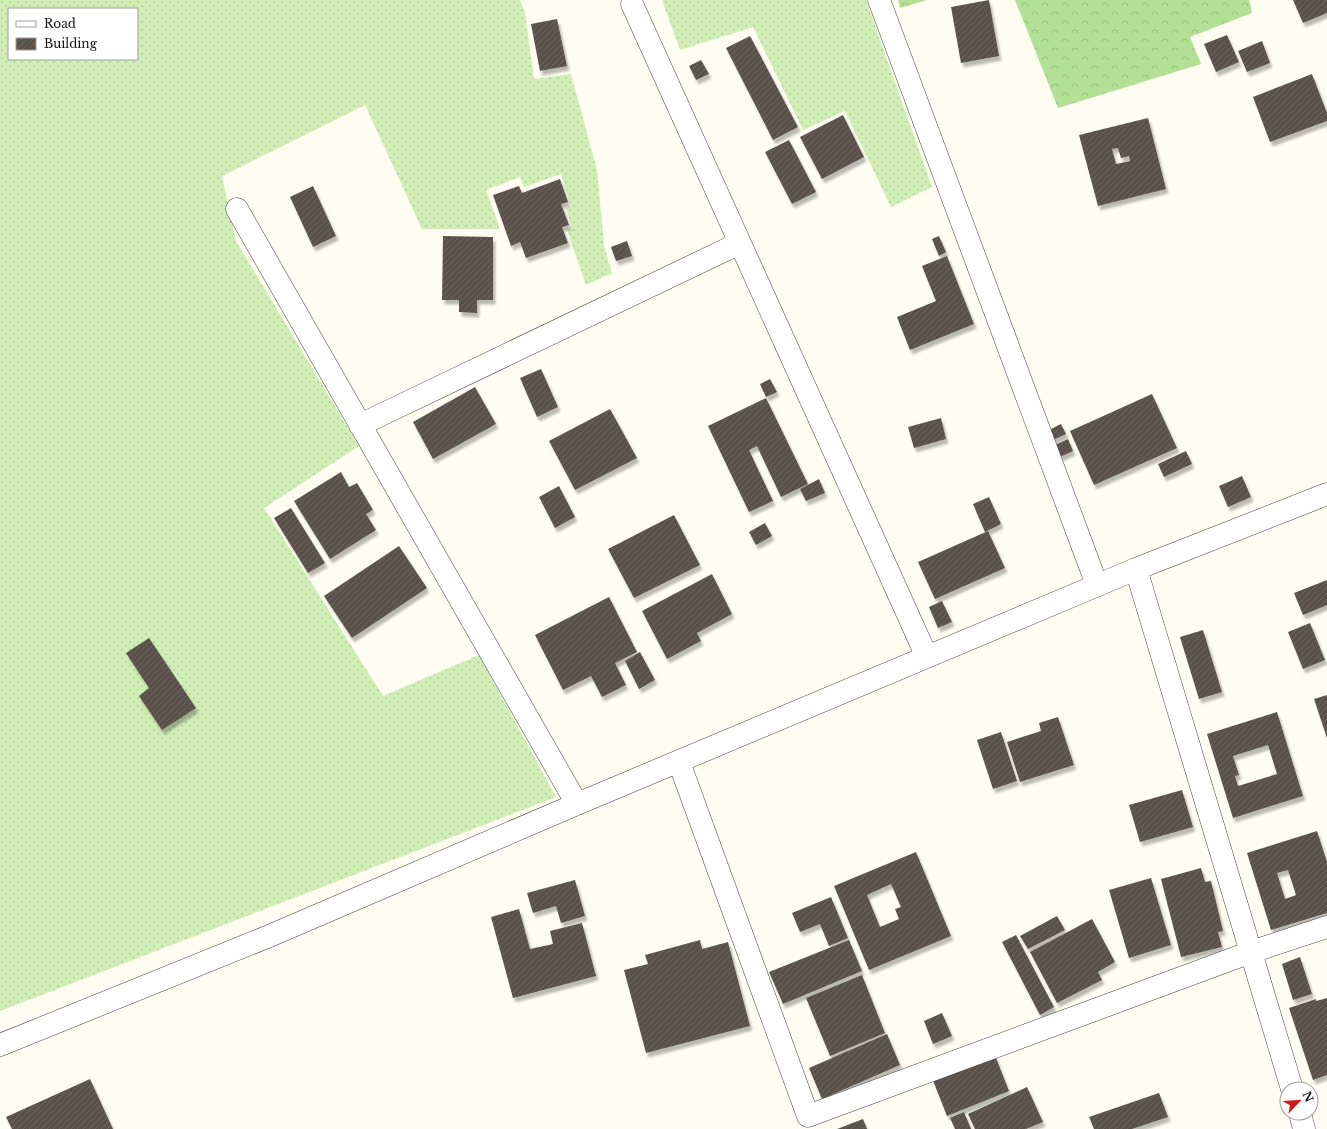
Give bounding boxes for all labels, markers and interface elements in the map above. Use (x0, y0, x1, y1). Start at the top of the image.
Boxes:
legend (8, 8, 138, 60)
text: Road (44, 16, 76, 31)
text: Building (44, 36, 98, 51)
north arrow (1279, 1081, 1319, 1121)
text: N (1300, 1089, 1317, 1105)

